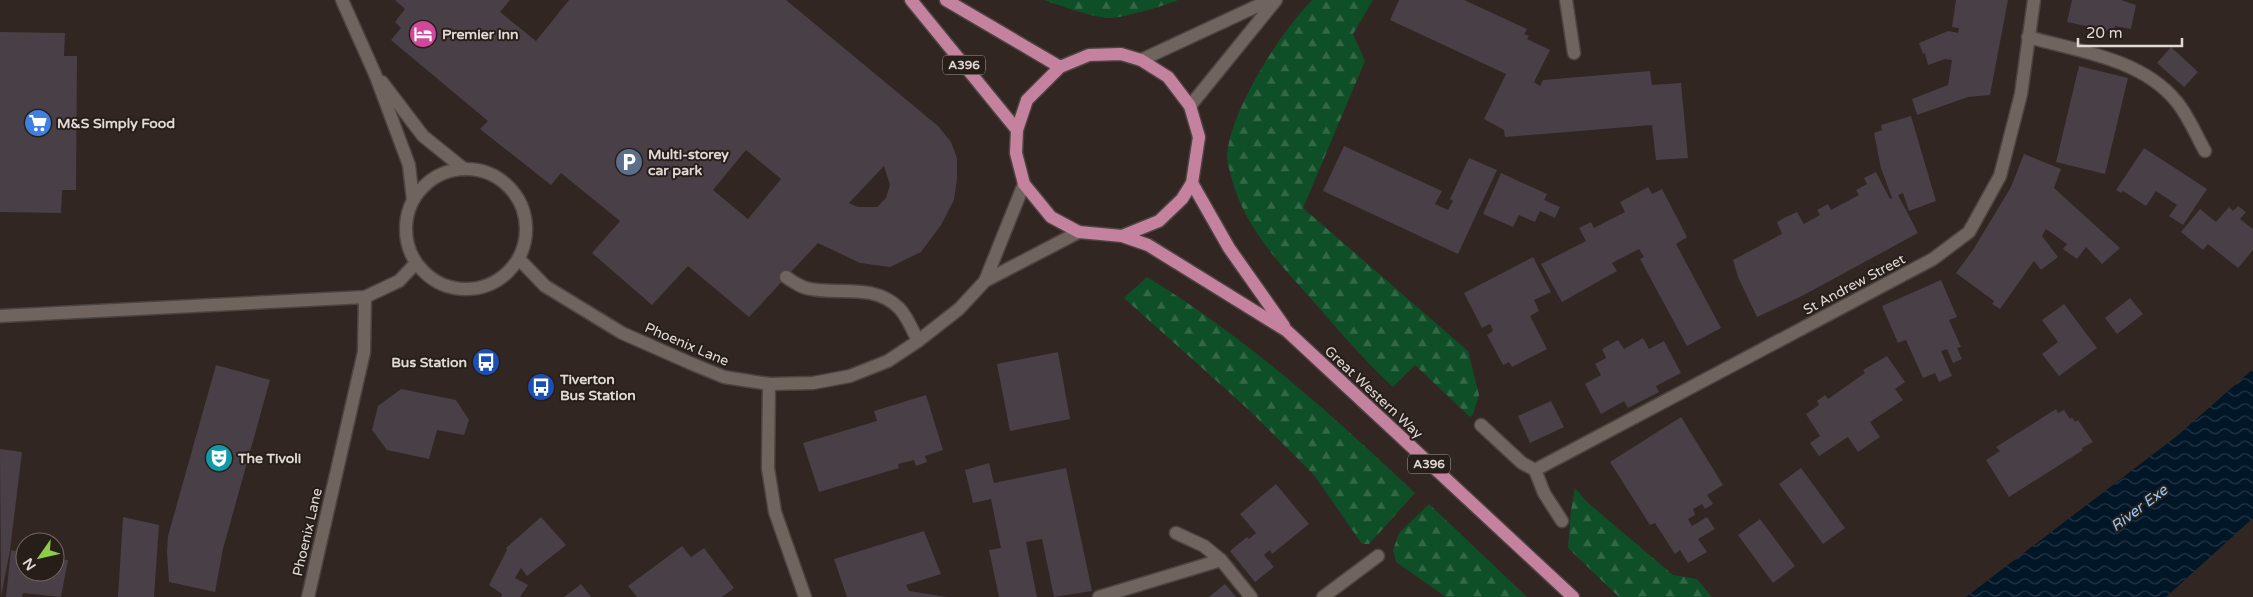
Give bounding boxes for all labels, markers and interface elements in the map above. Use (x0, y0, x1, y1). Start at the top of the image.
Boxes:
scale bar (2078, 15, 2182, 47)
hotel icon: Premier Inn (408, 19, 438, 49)
text: 20 m (2086, 24, 2123, 42)
place label: Premier Inn (442, 26, 519, 43)
road number: A396 (943, 56, 985, 74)
supermarket icon: M&S Simply Food (23, 108, 53, 138)
place label: M&S Simply Food (57, 115, 175, 132)
place label: Multi-storey car park (648, 146, 729, 179)
parking icon: Multi-storey car park (614, 147, 644, 177)
street label: St Andrew Street (1800, 250, 1909, 318)
street label: Phoenix Lane (642, 319, 732, 370)
street label: Great Western Way (1321, 342, 1427, 443)
bus stop icon: Bus Station (471, 347, 501, 377)
place label: Bus Station (391, 354, 467, 371)
place label: Tiverton Bus Station (559, 371, 636, 404)
bus stop icon: Tiverton Bus Station (526, 372, 556, 402)
theatre icon: The Tivoli (204, 443, 234, 473)
place label: The Tivoli (237, 450, 301, 467)
road number: A396 (1408, 454, 1450, 474)
water label: River Exe (2107, 480, 2172, 535)
street label: Phoenix Lane (289, 486, 326, 578)
north arrow (15, 532, 65, 582)
text: N (19, 555, 40, 573)

